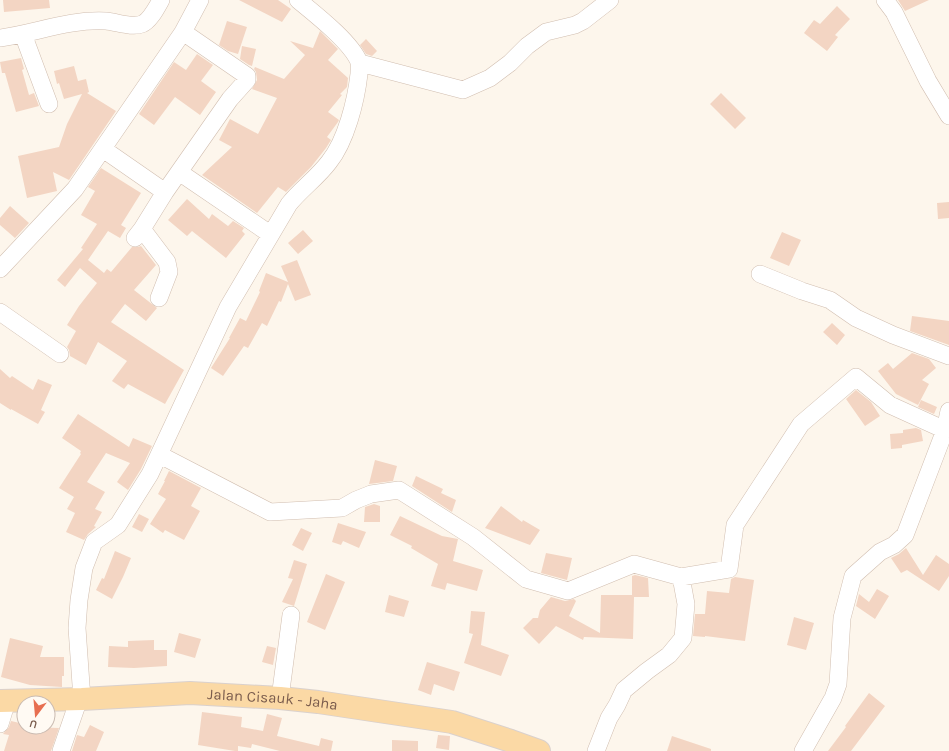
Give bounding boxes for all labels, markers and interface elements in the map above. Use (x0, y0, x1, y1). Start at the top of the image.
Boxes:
street label: Jalan Cisauk - Jaha (207, 685, 339, 714)
north arrow (16, 695, 56, 735)
text: U (28, 717, 39, 731)

